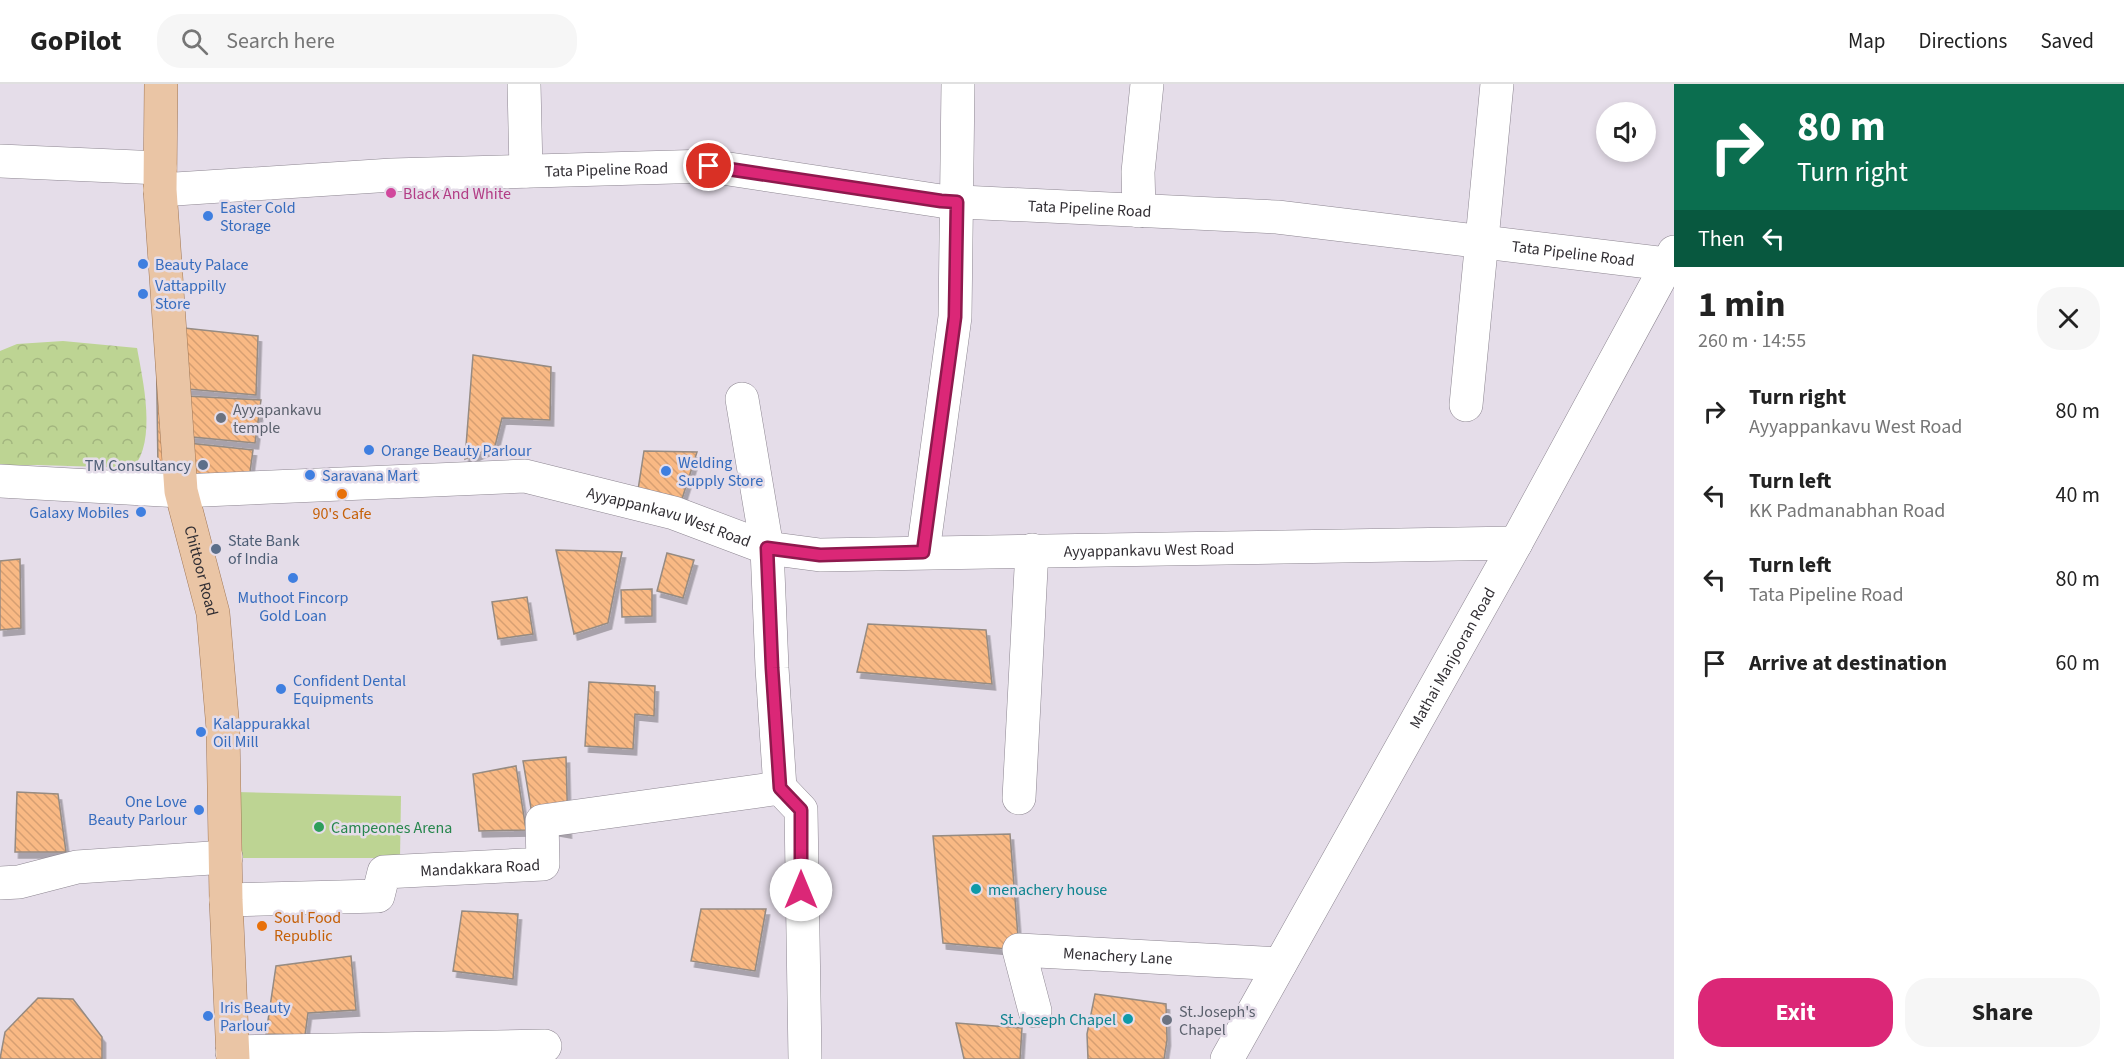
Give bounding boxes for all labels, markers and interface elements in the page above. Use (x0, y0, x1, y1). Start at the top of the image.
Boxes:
search box (157, 14, 577, 68)
text: GoPilot (30, 21, 121, 61)
icon: search (178, 25, 211, 58)
text: Search here (226, 25, 335, 57)
text: Map (1848, 26, 1886, 56)
text: Directions (1919, 26, 2007, 56)
text: Saved (2040, 26, 2094, 56)
text: 80 m (1797, 97, 1886, 157)
map controls (1596, 102, 1656, 162)
button: sound (1596, 102, 1656, 162)
icon: right (1698, 108, 1776, 186)
pin (683, 140, 734, 191)
icon: arrive (692, 149, 725, 182)
text: Turn right (1797, 153, 1908, 192)
street label: Tata Pipeline Road (544, 157, 669, 183)
place label: Black And White (403, 183, 511, 205)
marker: Black And White (384, 186, 398, 200)
street label: Tata Pipeline Road (1027, 195, 1152, 223)
place label: Easter Cold Storage (220, 197, 296, 237)
marker: Easter Cold Storage (201, 209, 215, 223)
icon: left (1757, 222, 1790, 255)
text: Then (1698, 223, 1745, 255)
street label: Tata Pipeline Road (1510, 235, 1636, 272)
place label: Beauty Palace (155, 254, 249, 276)
marker: Beauty Palace (136, 257, 150, 271)
place label: Vattappilly Store (155, 275, 227, 315)
text: 1 min (1698, 279, 1786, 330)
marker: Vattappilly Store (136, 287, 150, 301)
button: close (2037, 287, 2100, 350)
text: 260 m · 14:55 (1698, 327, 1806, 355)
text: Turn right (1749, 381, 1846, 413)
icon: right (1698, 395, 1731, 428)
text: 80 m (2055, 395, 2100, 427)
place label: Ayyapankavu temple (233, 399, 322, 439)
marker: Ayyapankavu temple (214, 411, 228, 425)
text: Ayyappankavu West Road (1749, 413, 1962, 441)
place label: Orange Beauty Parlour (381, 440, 532, 462)
marker: Orange Beauty Parlour (362, 443, 376, 457)
place label: Welding Supply Store (678, 452, 763, 492)
place label: TM Consultancy (85, 455, 192, 477)
marker: TM Consultancy (196, 458, 210, 472)
marker: Welding Supply Store (659, 464, 673, 478)
place label: Saravana Mart (322, 465, 418, 487)
text: Turn left (1749, 465, 1831, 497)
marker: Saravana Mart (303, 468, 317, 482)
icon: left (1698, 479, 1731, 512)
text: 40 m (2055, 479, 2100, 511)
street label: Ayyappankavu West Road (584, 482, 754, 553)
marker: 90's Cafe (335, 487, 349, 501)
text: KK Padmanabhan Road (1749, 497, 1945, 525)
place label: Galaxy Mobiles (29, 502, 129, 524)
place label: 90's Cafe (312, 503, 372, 525)
marker: Galaxy Mobiles (134, 505, 148, 519)
street label: Chittoor Road (179, 523, 223, 618)
place label: State Bank of India (228, 530, 300, 570)
street label: Ayyappankavu West Road (1063, 538, 1235, 563)
marker: State Bank of India (209, 542, 223, 556)
text: Turn left (1749, 549, 1831, 581)
icon: left (1698, 563, 1731, 596)
text: 80 m (2055, 563, 2100, 595)
marker: Muthoot Fincorp Gold Loan (286, 571, 300, 585)
text: Tata Pipeline Road (1749, 581, 1904, 609)
street label: Mathai Manjooran Road (1404, 584, 1501, 733)
place label: Muthoot Fincorp Gold Loan (238, 587, 349, 627)
icon: arrive (1698, 647, 1731, 680)
text: Arrive at destination (1749, 647, 1947, 679)
text: 60 m (2055, 647, 2100, 679)
place label: Confident Dental Equipments (293, 670, 406, 710)
marker: Confident Dental Equipments (274, 682, 288, 696)
place label: Kalappurakkal Oil Mill (213, 713, 310, 753)
marker: Kalappurakkal Oil Mill (194, 725, 208, 739)
place label: One Love Beauty Parlour (88, 791, 187, 831)
marker: One Love Beauty Parlour (192, 803, 206, 817)
place label: Campeones Arena (331, 817, 452, 839)
marker: Campeones Arena (312, 820, 326, 834)
street label: Mandakkara Road (420, 854, 541, 882)
position arrow (769, 858, 833, 922)
place label: menachery house (988, 879, 1107, 901)
marker: menachery house (969, 882, 983, 896)
place label: Soul Food Republic (274, 907, 341, 947)
marker: Soul Food Republic (255, 919, 269, 933)
street label: Menachery Lane (1062, 942, 1173, 970)
button: Exit (1698, 978, 1893, 1047)
button: Share (1905, 978, 2100, 1047)
place label: Iris Beauty Parlour (220, 997, 291, 1037)
place label: St.Joseph's Chapel (1179, 1001, 1256, 1041)
marker: Iris Beauty Parlour (201, 1009, 215, 1023)
place label: St.Joseph Chapel (1000, 1009, 1116, 1031)
marker: St.Joseph Chapel (1121, 1012, 1135, 1026)
marker: St.Joseph's Chapel (1160, 1013, 1174, 1027)

